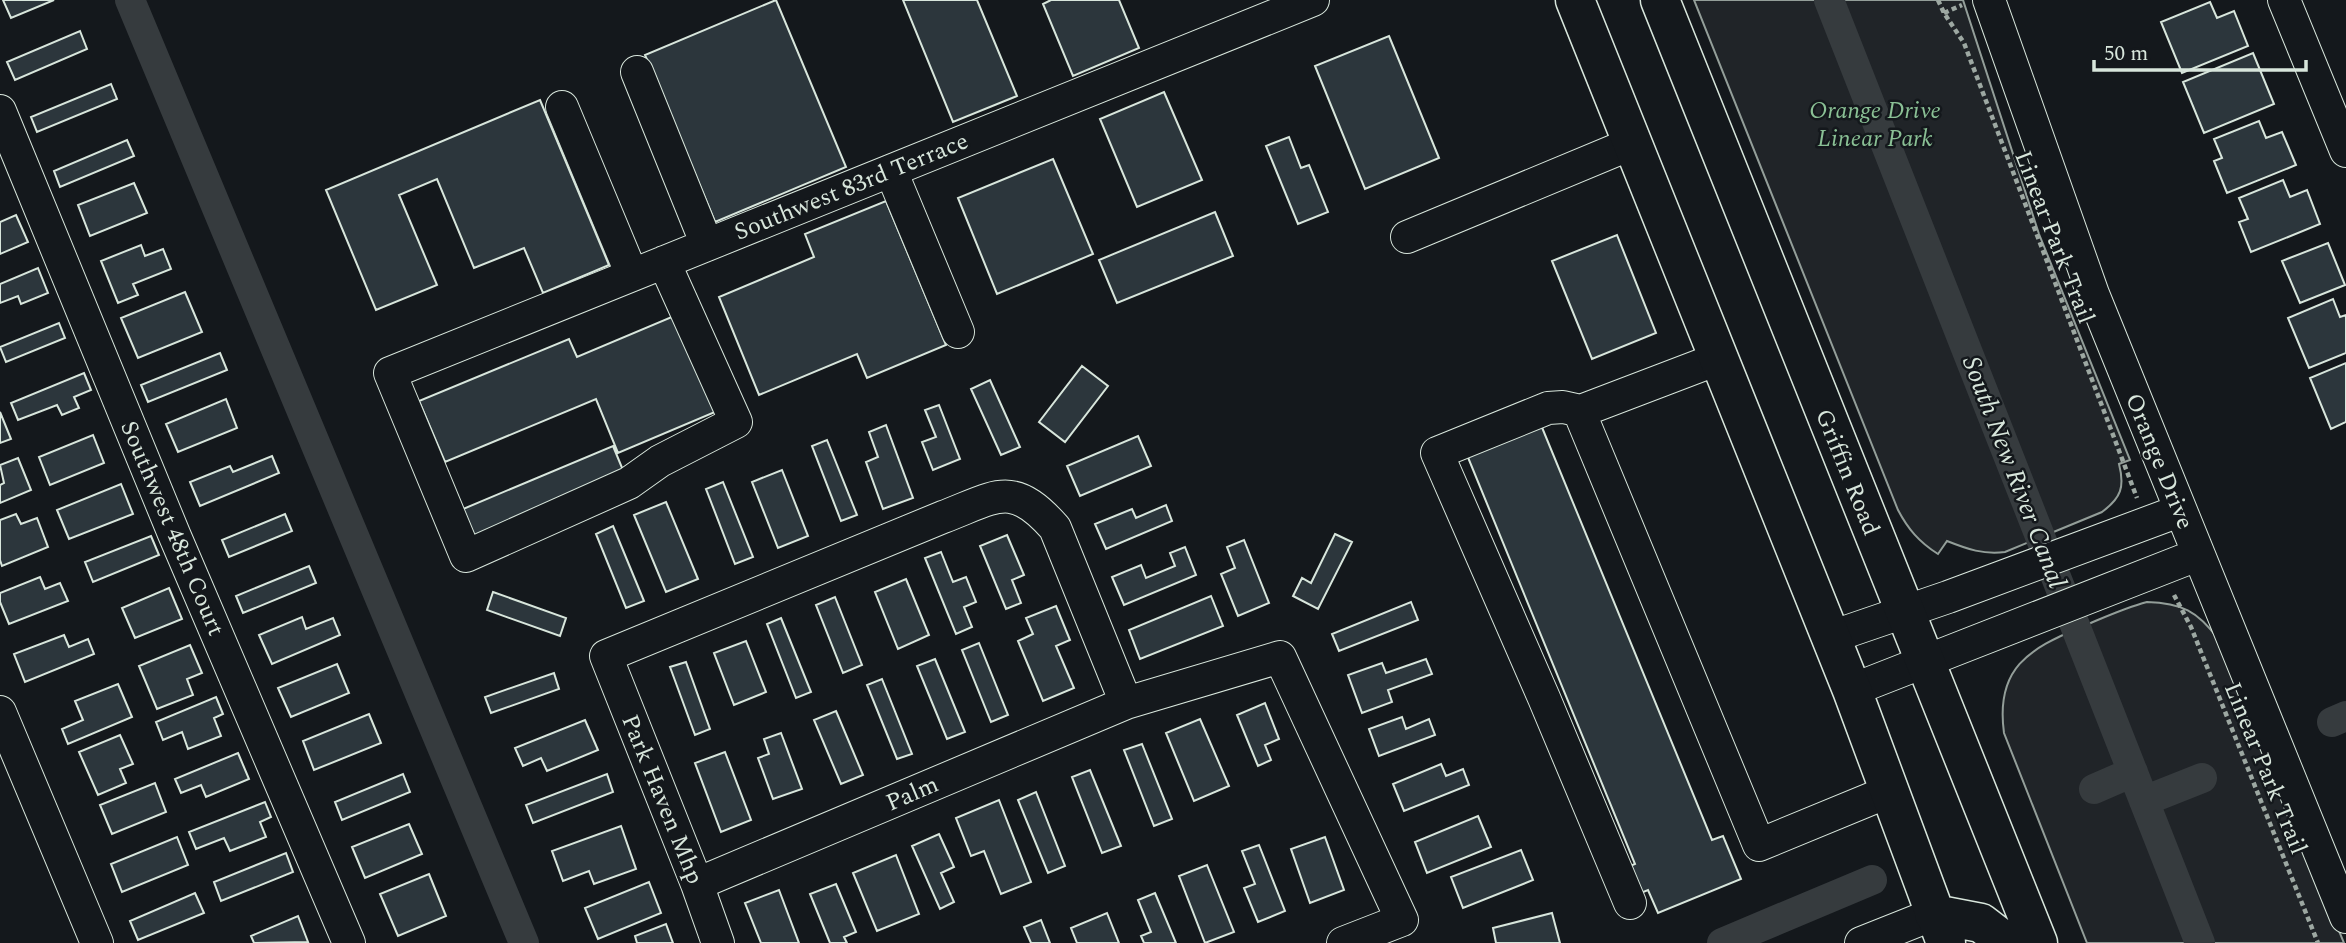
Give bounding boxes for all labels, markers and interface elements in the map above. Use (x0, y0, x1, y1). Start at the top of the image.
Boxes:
scale bar (2094, 28, 2306, 72)
text: 50 m (2104, 38, 2148, 70)
park label: Orange Drive Linear Park (1809, 93, 1941, 157)
street label: Southwest 83rd Terrace (729, 123, 974, 250)
street label: Linear Park Trail (2005, 146, 2104, 329)
water label: South New River Canal (1951, 350, 2077, 595)
street label: Orange Drive (2115, 388, 2203, 535)
street label: Griffin Road (1805, 404, 1889, 541)
street label: Southwest 48th Court (110, 415, 234, 642)
street label: Linear Park Trail (2214, 677, 2316, 860)
street label: Park Haven Mhp (612, 709, 713, 890)
street label: Palm (880, 767, 944, 821)

